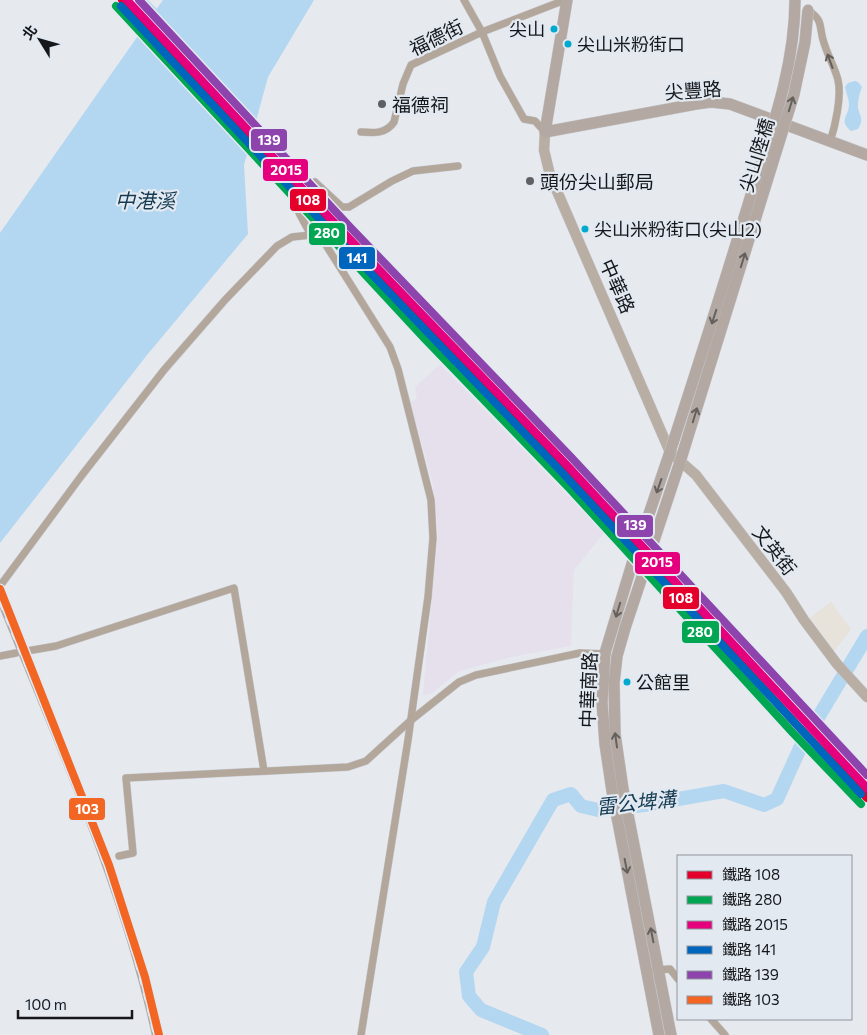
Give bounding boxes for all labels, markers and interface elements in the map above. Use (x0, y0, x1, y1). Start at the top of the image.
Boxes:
street label: 福德街 (405, 14, 467, 60)
north arrow (15, 15, 65, 65)
place label: 尖山 (509, 18, 545, 40)
text: 北 (18, 21, 40, 43)
marker: 尖山 (549, 24, 559, 34)
place label: 尖山米粉街口 (577, 33, 685, 55)
marker: 尖山米粉街口 (563, 39, 573, 49)
one-way arrow (825, 54, 834, 70)
street label: 尖豐路 (664, 77, 722, 103)
place label: 福德祠 (392, 93, 449, 116)
one-way arrow (786, 97, 796, 113)
marker: 福德祠 (376, 98, 388, 110)
street label: 尖山陸橋 (734, 115, 778, 195)
line badge: 139 (250, 128, 288, 152)
text: 139 (257, 131, 281, 148)
line badge: 2015 (262, 158, 309, 182)
text: 2015 (270, 161, 302, 178)
place label: 頭份尖山郵局 (540, 170, 654, 193)
marker: 頭份尖山郵局 (524, 175, 536, 187)
water label: 中港溪 (115, 188, 178, 212)
line badge: 108 (289, 188, 327, 212)
text: 108 (296, 191, 320, 208)
place label: 尖山米粉街口(尖山2) (594, 218, 762, 240)
line badge: 280 (308, 222, 346, 246)
text: 280 (314, 224, 340, 241)
marker: 尖山米粉街口(尖山2) (580, 224, 590, 234)
line badge: 141 (338, 246, 376, 270)
text: 141 (347, 249, 367, 266)
one-way arrow (738, 252, 748, 268)
street label: 中華路 (596, 255, 640, 317)
one-way arrow (708, 309, 718, 325)
one-way arrow (690, 407, 700, 423)
one-way arrow (653, 478, 663, 494)
line badge: 139 (616, 514, 654, 538)
text: 139 (623, 516, 647, 533)
street label: 文英街 (748, 520, 802, 580)
line badge: 2015 (634, 551, 681, 575)
text: 2015 (641, 553, 673, 570)
line badge: 108 (662, 586, 700, 610)
text: 108 (669, 589, 693, 606)
one-way arrow (612, 602, 622, 618)
line badge: 280 (681, 620, 720, 644)
text: 280 (687, 623, 713, 640)
street label: 中華南路 (575, 652, 601, 728)
place label: 公館里 (636, 671, 690, 693)
marker: 公館里 (622, 677, 632, 687)
one-way arrow (611, 733, 621, 749)
water label: 雷公埤溝 (595, 786, 680, 818)
line badge: 103 (68, 797, 106, 821)
text: 103 (75, 800, 99, 817)
legend (677, 855, 852, 1020)
one-way arrow (622, 858, 632, 874)
text: 鐵路 108 (722, 865, 780, 883)
text: 鐵路 280 (722, 890, 782, 908)
text: 鐵路 2015 (722, 915, 788, 933)
one-way arrow (647, 928, 656, 944)
text: 鐵路 141 (722, 940, 776, 958)
text: 鐵路 139 (722, 965, 779, 983)
scale bar (18, 988, 131, 1020)
text: 鐵路 103 (722, 990, 780, 1008)
text: 100 m (25, 995, 67, 1013)

